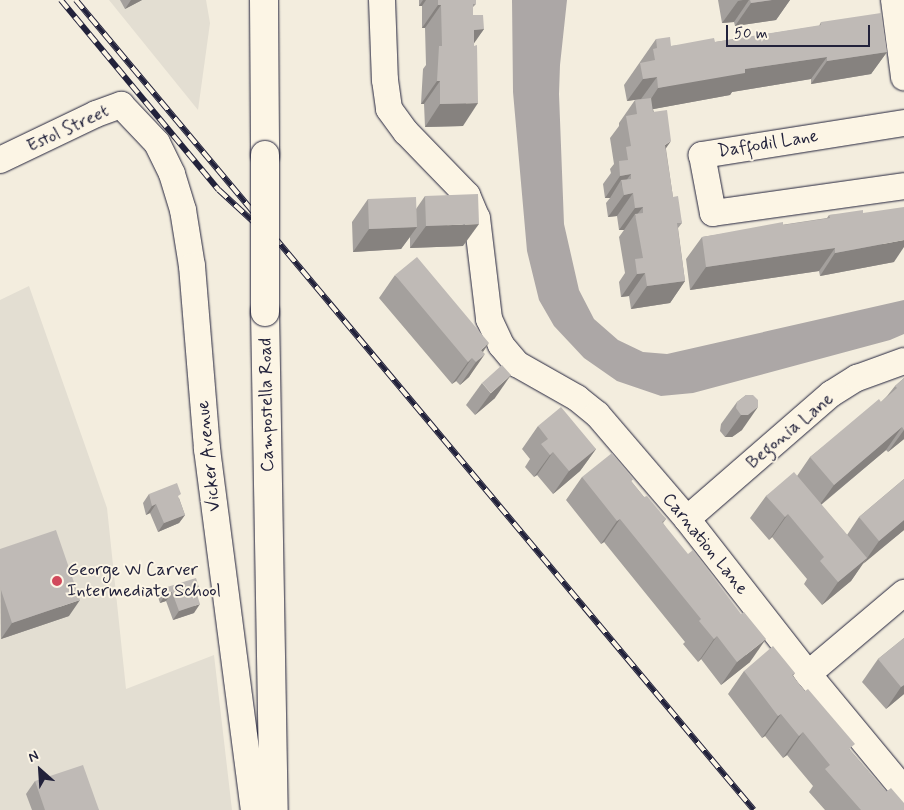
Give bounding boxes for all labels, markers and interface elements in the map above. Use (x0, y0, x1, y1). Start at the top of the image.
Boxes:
scale bar (729, 15, 873, 47)
text: 50 m (734, 24, 768, 44)
street label: Estol Street (22, 100, 114, 158)
street label: Daffodil Lane (715, 125, 821, 163)
street label: Campostella Road (255, 338, 279, 472)
street label: Begonia Lane (742, 388, 838, 474)
street label: Vicker Avenue (193, 400, 225, 512)
street label: Carnation Lane (658, 490, 752, 598)
place label: George W Carver Intermediate School (67, 560, 221, 602)
marker: George W Carver Intermediate School (51, 575, 63, 587)
north arrow (15, 745, 65, 795)
text: N (25, 746, 42, 767)

